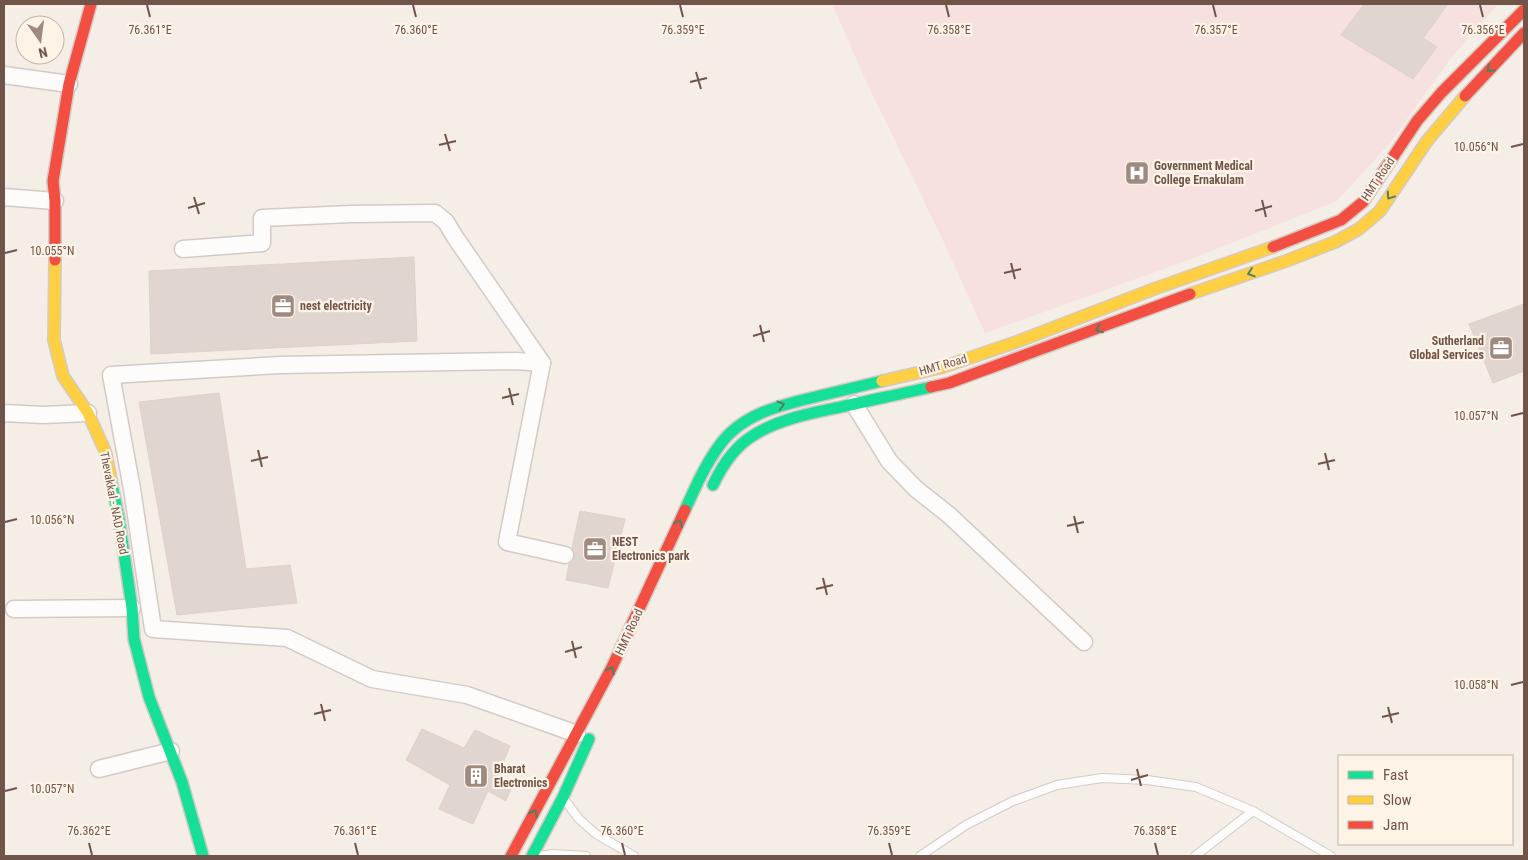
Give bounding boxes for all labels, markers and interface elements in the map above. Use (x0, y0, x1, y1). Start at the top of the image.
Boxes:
north arrow (15, 15, 65, 65)
text: 76.361°E (128, 23, 172, 37)
text: 76.360°E (394, 23, 438, 37)
text: 76.359°E (661, 23, 705, 37)
text: 76.358°E (927, 23, 971, 37)
text: 76.357°E (1194, 23, 1238, 37)
text: 76.356°E (1461, 23, 1505, 37)
text: N (37, 44, 49, 61)
one-way arrow (1487, 63, 1496, 72)
text: 10.056°N (1454, 140, 1498, 154)
street label: HMT Road (1358, 155, 1398, 203)
place label: Government Medical College Ernakulam (1154, 159, 1253, 187)
hospital icon: Government Medical College Ernakulam (1124, 160, 1150, 186)
one-way arrow (1387, 190, 1396, 200)
text: 10.055°N (30, 244, 74, 258)
one-way arrow (1247, 267, 1256, 277)
office icon: nest electricity (270, 293, 296, 319)
place label: nest electricity (300, 299, 372, 313)
one-way arrow (1095, 323, 1103, 333)
place label: Sutherland Global Services (1409, 334, 1485, 362)
office icon: Sutherland Global Services (1488, 335, 1514, 361)
street label: HMT Road (917, 351, 969, 379)
one-way arrow (776, 401, 784, 411)
text: 10.057°N (1454, 409, 1498, 423)
street label: Thevakkal - NAD Road (97, 450, 131, 556)
text: 10.056°N (30, 513, 74, 527)
one-way arrow (672, 519, 683, 528)
place label: NEST Electronics park (612, 535, 690, 563)
office icon: NEST Electronics park (582, 536, 608, 562)
street label: HMT Road (612, 607, 646, 657)
one-way arrow (605, 666, 615, 675)
text: 10.058°N (1454, 678, 1498, 692)
legend (1338, 755, 1513, 845)
place label: Bharat Electronics (494, 762, 548, 790)
building icon: Bharat Electronics (463, 763, 489, 789)
text: Fast (1383, 766, 1408, 784)
text: 10.057°N (30, 782, 74, 796)
text: Slow (1383, 791, 1412, 809)
one-way arrow (528, 810, 538, 819)
text: Jam (1383, 816, 1409, 834)
text: 76.362°E (67, 824, 111, 838)
text: 76.361°E (333, 824, 377, 838)
text: 76.360°E (600, 824, 644, 838)
text: 76.359°E (867, 824, 911, 838)
text: 76.358°E (1133, 824, 1177, 838)

